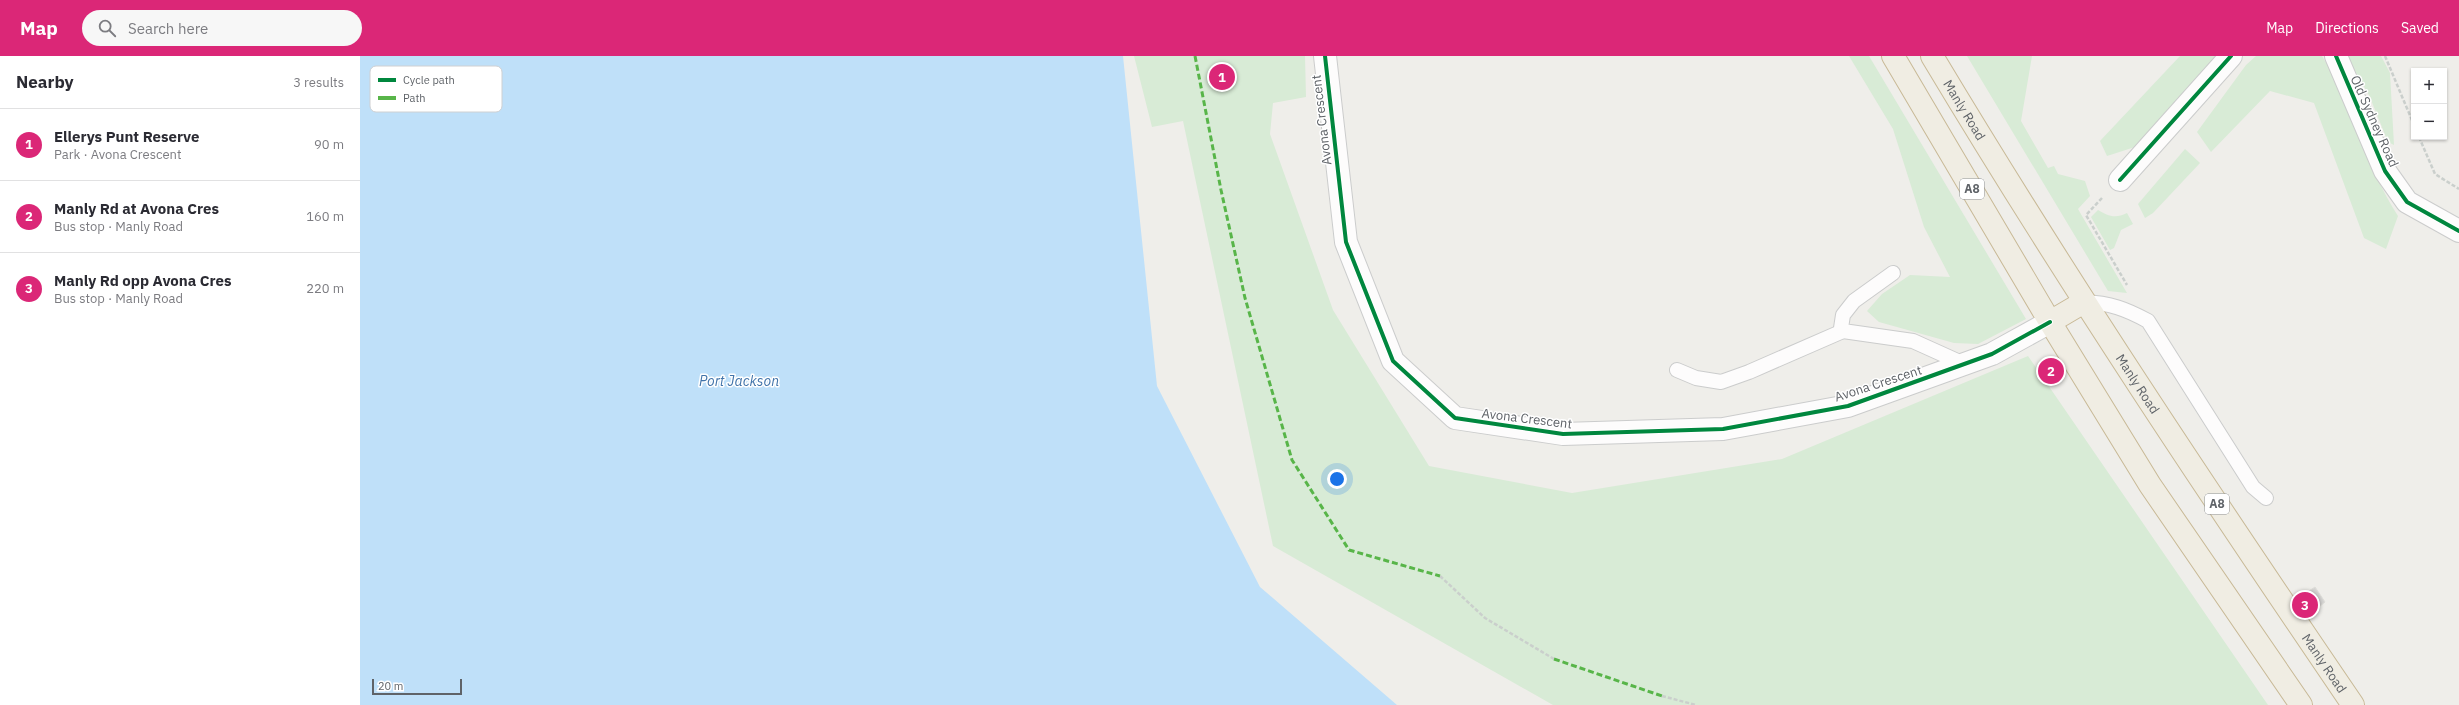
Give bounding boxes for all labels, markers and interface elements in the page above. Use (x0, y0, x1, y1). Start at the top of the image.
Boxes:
search box (82, 10, 362, 46)
text: Map (20, 16, 58, 40)
icon: search (96, 17, 118, 39)
text: Search here (128, 19, 208, 38)
text: Map (2266, 19, 2293, 37)
text: Directions (2315, 19, 2379, 37)
text: Saved (2401, 19, 2439, 37)
pin: 1 (1209, 62, 1235, 92)
legend (370, 66, 502, 112)
map controls (2411, 68, 2447, 140)
button: + (2411, 68, 2447, 104)
text: Nearby (16, 71, 74, 93)
text: Cycle path (403, 73, 455, 87)
street label: Old Sydney Road (2347, 73, 2402, 170)
text: 3 results (293, 74, 344, 91)
street label: Avona Crescent (1308, 74, 1335, 166)
street label: Manly Road (1939, 77, 1989, 144)
text: Path (403, 91, 426, 105)
button: − (2411, 104, 2447, 140)
text: Ellerys Punt Reserve (54, 127, 200, 146)
text: 1 (25, 136, 33, 153)
text: 90 m (314, 136, 344, 153)
text: Park · Avona Crescent (54, 146, 182, 163)
road number: A8 (1960, 179, 1984, 199)
text: Manly Rd at Avona Cres (54, 199, 219, 218)
text: 2 (25, 208, 33, 225)
text: 160 m (306, 208, 344, 225)
text: Bus stop · Manly Road (54, 218, 183, 235)
text: Manly Rd opp Avona Cres (54, 271, 232, 290)
text: 3 (25, 280, 33, 297)
text: 220 m (306, 280, 344, 297)
text: Bus stop · Manly Road (54, 290, 183, 307)
street label: Manly Road (2112, 351, 2163, 417)
pin: 2 (2038, 356, 2064, 386)
street label: Avona Crescent (1832, 361, 1924, 406)
water label: Port Jackson (699, 372, 779, 390)
street label: Avona Crescent (1481, 405, 1573, 432)
your location (1327, 469, 1347, 489)
road number: A8 (2205, 494, 2229, 514)
pin: 3 (2292, 590, 2318, 620)
street label: Manly Road (2298, 631, 2350, 696)
scale bar (372, 677, 462, 696)
text: 20 m (378, 679, 403, 693)

